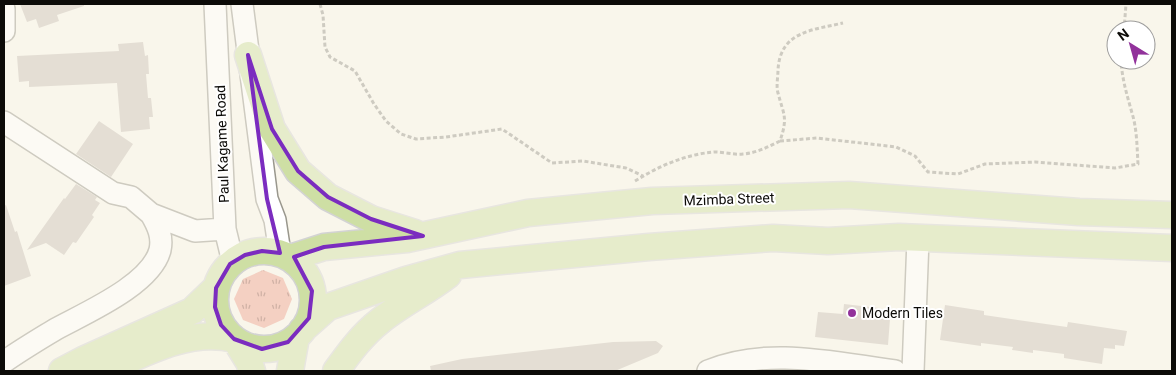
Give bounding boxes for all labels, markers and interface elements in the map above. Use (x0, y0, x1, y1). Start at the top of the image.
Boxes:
north arrow (1106, 20, 1156, 70)
text: N (1114, 25, 1132, 44)
street label: Paul Kagame Road (212, 85, 232, 203)
street label: Mzimba Street (683, 189, 775, 209)
place label: Modern Tiles (862, 305, 943, 321)
marker: Modern Tiles (846, 307, 858, 319)

